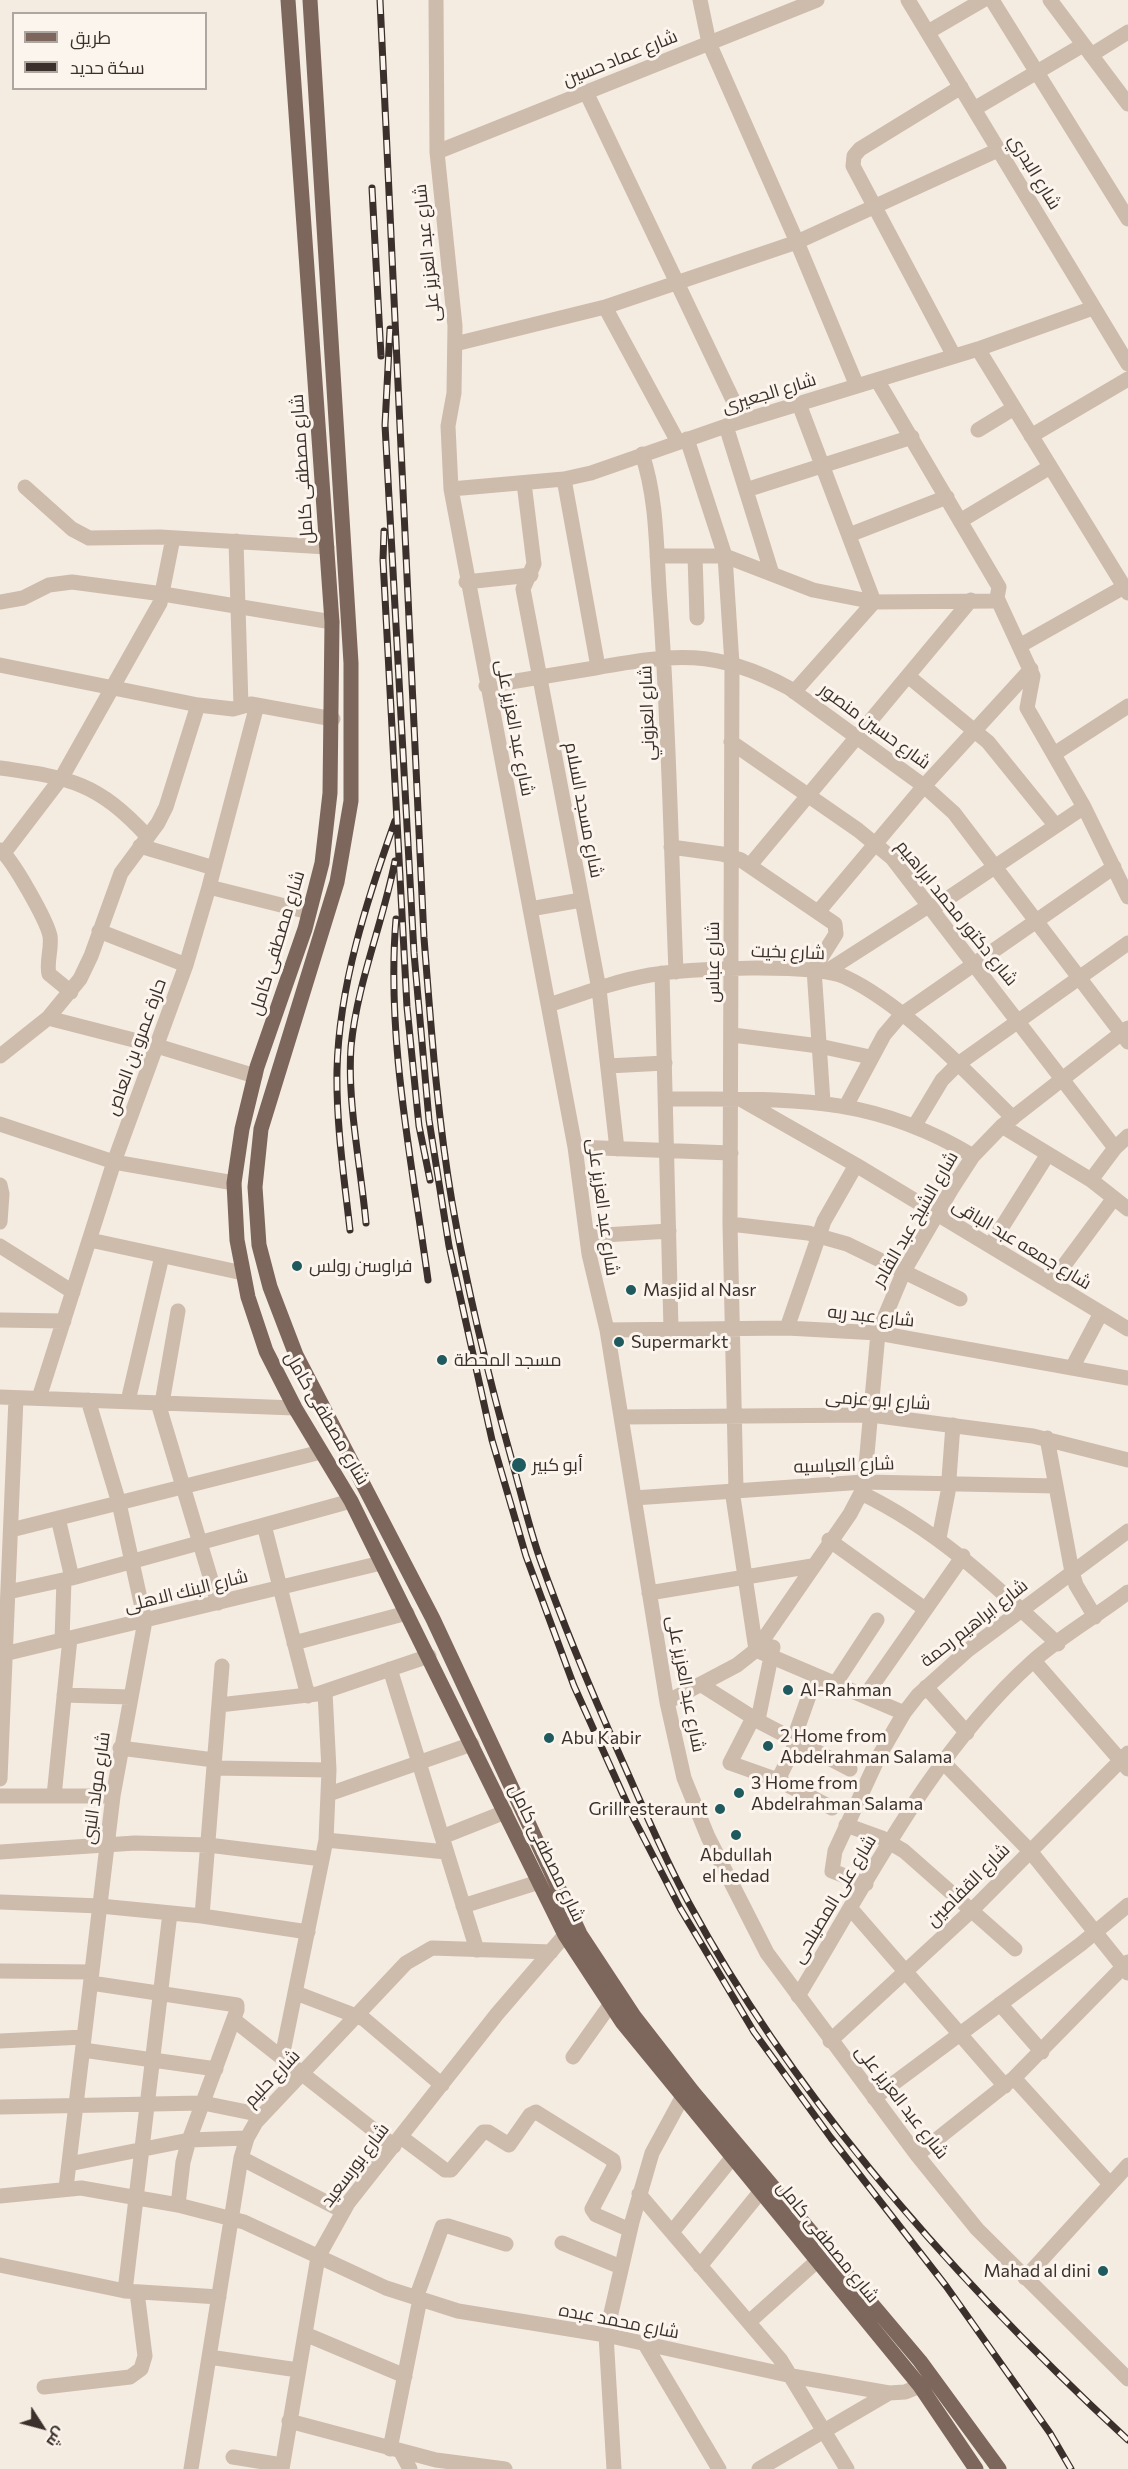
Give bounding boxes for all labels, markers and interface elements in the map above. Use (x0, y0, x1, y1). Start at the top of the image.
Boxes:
legend (12, 12, 207, 90)
street label: شارع عماد حسين (559, 25, 681, 91)
text: طريق (70, 26, 111, 48)
text: سكة حديد (70, 56, 145, 78)
street label: شارع البدري (1004, 130, 1066, 214)
street label: شارع عبد العزيز على (409, 183, 445, 323)
street label: شارع الجعيرى (719, 368, 819, 418)
street label: شارع مصطفى كامل (286, 393, 318, 545)
street label: شارع عبد العزيز على (491, 658, 539, 798)
street label: شارع العزوني (635, 665, 659, 761)
street label: شارع حسين منصور (815, 678, 935, 774)
street label: شارع مسجد السلام (560, 740, 608, 880)
street label: شارع دكتور محمد ابراهيم (892, 836, 1022, 990)
street label: شارع مصطفى كامل (245, 868, 309, 1018)
street label: شارع عباس (702, 921, 724, 1003)
street label: شارع بخيت (751, 940, 825, 964)
street label: حارة عمرو بن العاص (101, 976, 171, 1118)
street label: شارع عبد العزيز على (583, 1137, 623, 1277)
street label: شارع الشيخ عبد القادر (867, 1147, 963, 1291)
street label: شارع جمعه عبد الباقى (949, 1194, 1095, 1294)
place label: فراوسن رولس (309, 1255, 413, 1277)
marker: فراوسن رولس (290, 1259, 304, 1273)
place label: Masjid al Nasr (643, 1279, 757, 1301)
marker: Masjid al Nasr (624, 1283, 638, 1297)
street label: شارع عبد ربه (826, 1301, 916, 1331)
place label: Supermarkt (631, 1331, 728, 1353)
marker: Supermarkt (612, 1335, 626, 1349)
street label: شارع مصطفى كامل (280, 1348, 374, 1488)
place label: مسجد المحطة (454, 1349, 562, 1371)
marker: مسجد المحطة (435, 1353, 449, 1367)
street label: شارع ابو عزمى (825, 1386, 931, 1414)
street label: شارع العباسيه (793, 1452, 895, 1478)
place label: أبو كبير (532, 1454, 583, 1476)
marker: أبو كبير (510, 1456, 528, 1474)
street label: شارع البنك الاهلى (122, 1565, 250, 1617)
street label: شارع ابراهيم رحمة (916, 1574, 1032, 1672)
street label: شارع عبد العزيز على (662, 1614, 710, 1754)
place label: Al-Rahman (800, 1679, 892, 1701)
marker: Al-Rahman (781, 1683, 795, 1697)
place label: 2 Home from Abdelrahman Salama (780, 1725, 952, 1768)
place label: Abu Kabir (561, 1727, 642, 1749)
street label: شارع مولد النبى (77, 1730, 115, 1846)
marker: Abu Kabir (542, 1731, 556, 1745)
marker: 2 Home from Abdelrahman Salama (761, 1739, 775, 1753)
place label: 3 Home from Abdelrahman Salama (751, 1772, 923, 1814)
street label: شارع مصطفى كامل (504, 1781, 590, 1925)
marker: 3 Home from Abdelrahman Salama (732, 1786, 746, 1800)
place label: Grillresteraunt (588, 1798, 708, 1820)
marker: Grillresteraunt (713, 1802, 727, 1816)
marker: Abdullah el hedad (729, 1828, 743, 1842)
street label: شارع على المصيلحى (787, 1831, 881, 1967)
street label: شارع القفاصين (922, 1839, 1014, 1931)
place label: Abdullah el hedad (700, 1844, 772, 1886)
street label: شارع عبد العزيز على (851, 2041, 953, 2163)
street label: شارع حليم (240, 2045, 304, 2111)
street label: شارع بورسعيد (316, 2119, 394, 2211)
street label: شارع مصطفى كامل (772, 2177, 884, 2307)
place label: Mahad al dini (984, 2260, 1091, 2282)
marker: Mahad al dini (1096, 2264, 1110, 2278)
street label: شارع محمد عبده (557, 2299, 681, 2343)
north arrow (12, 2397, 72, 2457)
text: ش (43, 2424, 71, 2452)

